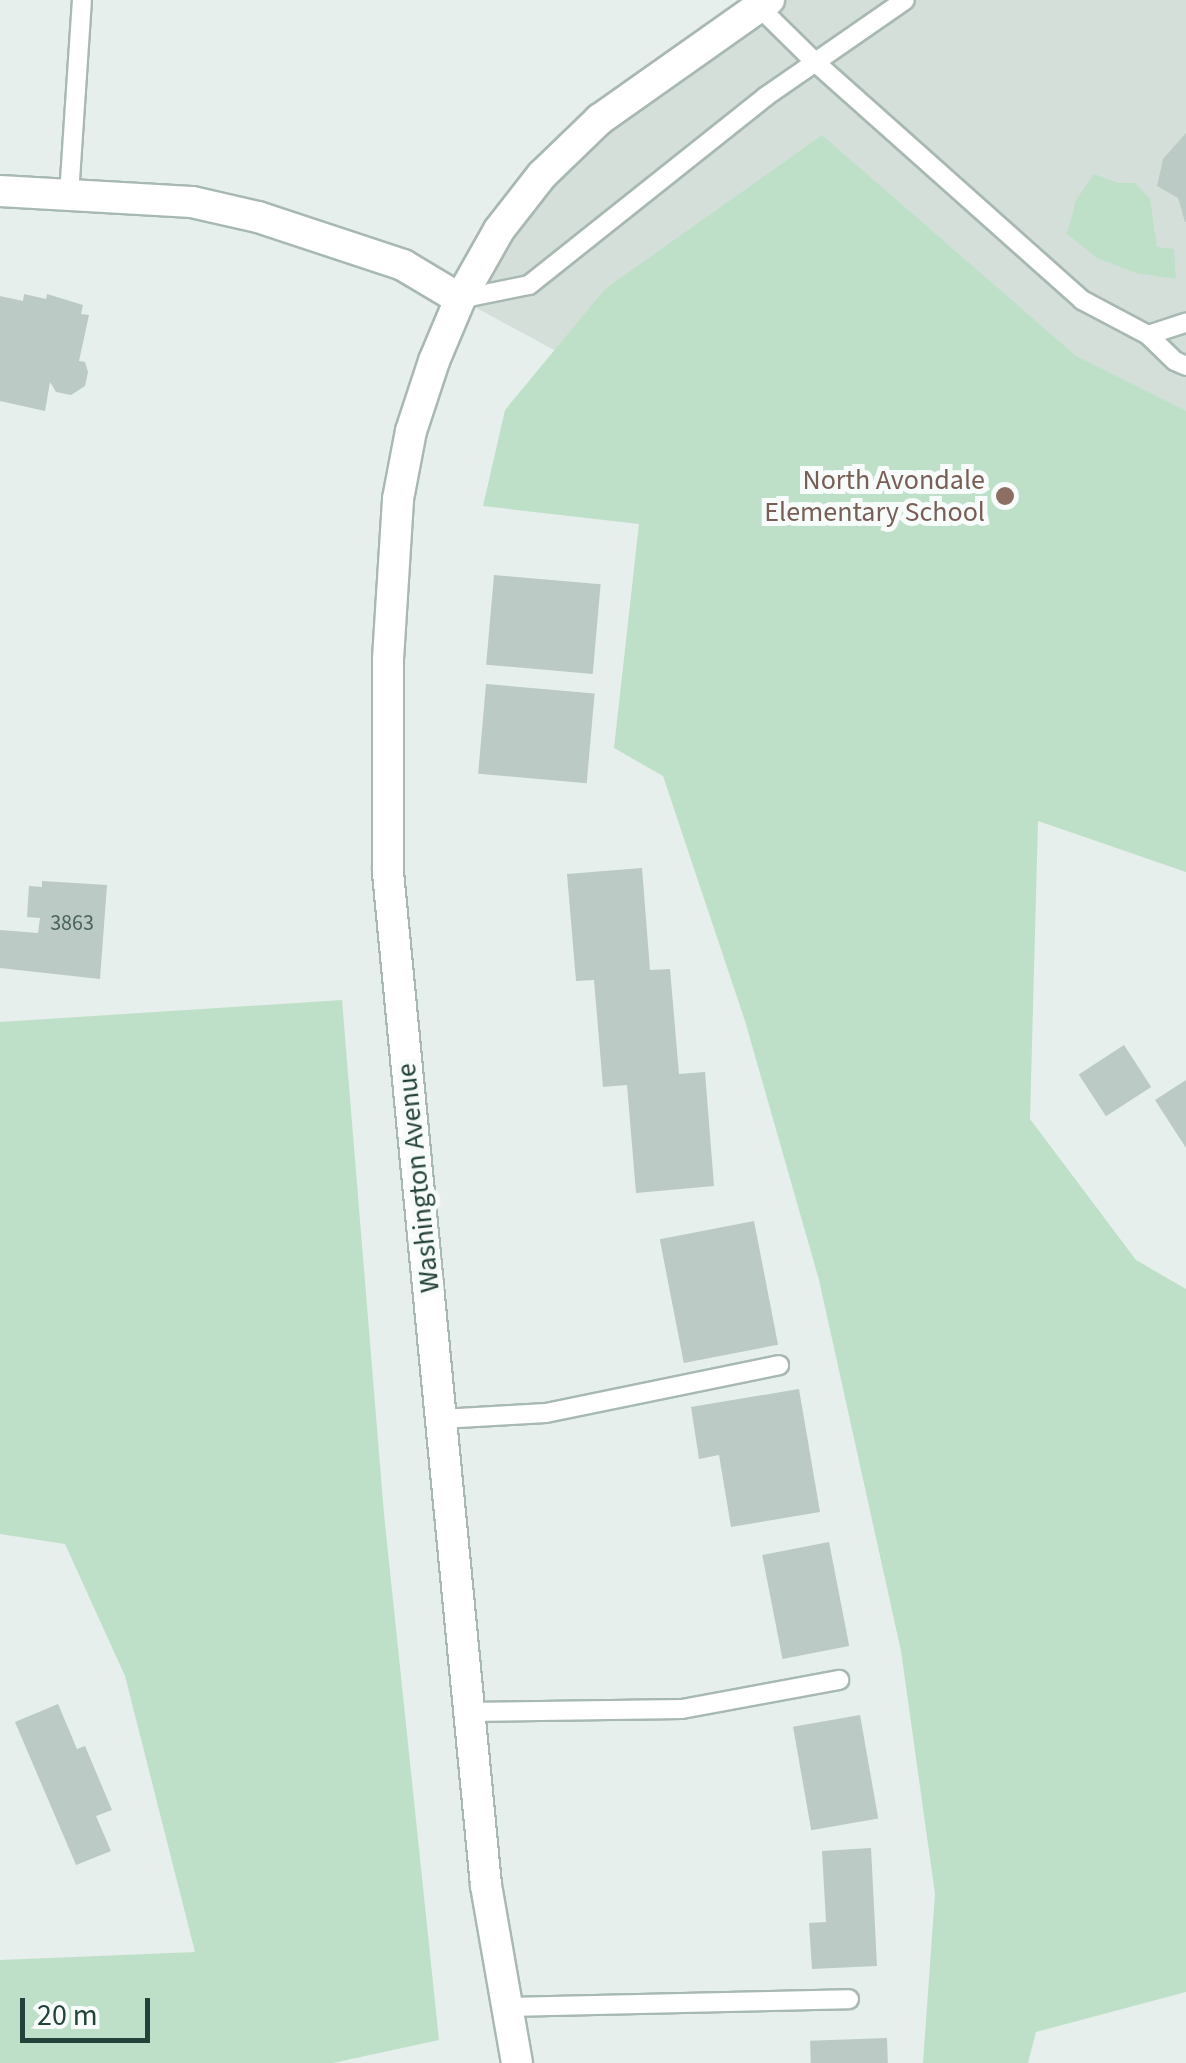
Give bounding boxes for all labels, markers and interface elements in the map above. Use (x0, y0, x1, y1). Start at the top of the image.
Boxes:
place label: North Avondale Elementary School (764, 463, 985, 529)
marker: North Avondale Elementary School (994, 485, 1016, 507)
house number: 3863 (50, 911, 94, 937)
street label: Washington Avenue (389, 1062, 447, 1294)
scale bar (25, 1978, 155, 2040)
text: 20 m (37, 1994, 98, 2037)

